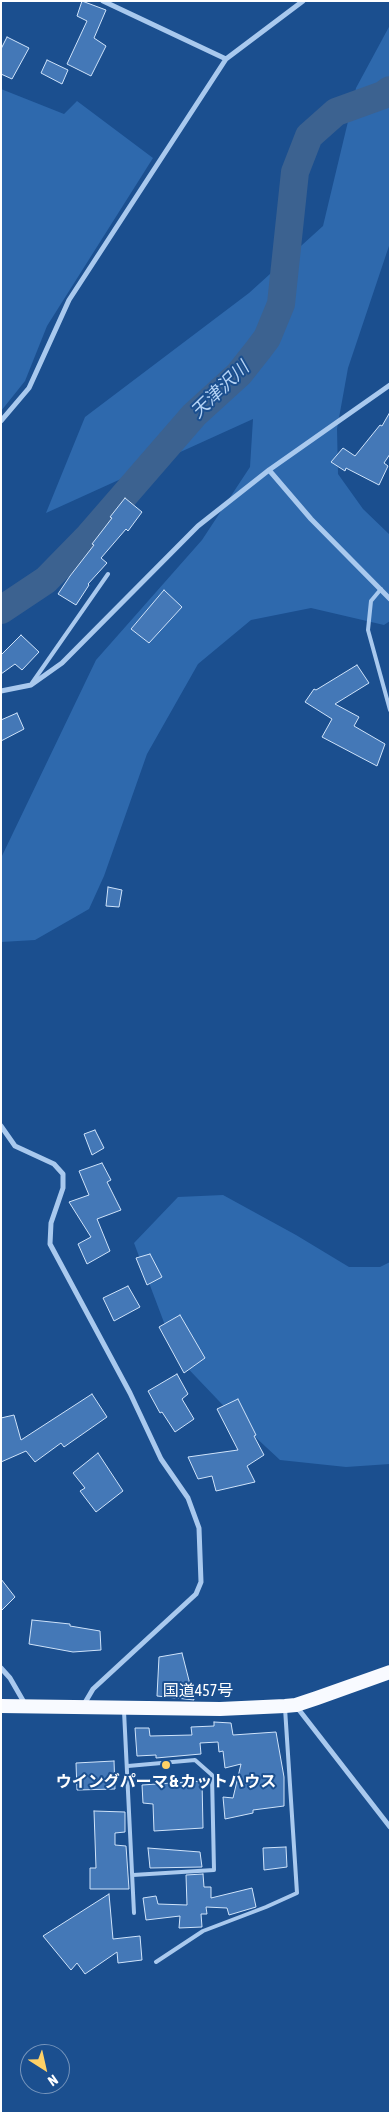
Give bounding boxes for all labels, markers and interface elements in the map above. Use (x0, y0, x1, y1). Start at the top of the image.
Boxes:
water label: 天津沢川 (187, 357, 253, 423)
street label: 国道457号 (163, 1681, 233, 1701)
marker: ウイングパーマ & カットハウス (160, 1759, 172, 1771)
place label: ウイングパーマ & カットハウス (56, 1772, 276, 1792)
north arrow (20, 2044, 70, 2094)
text: N (45, 2072, 61, 2089)

